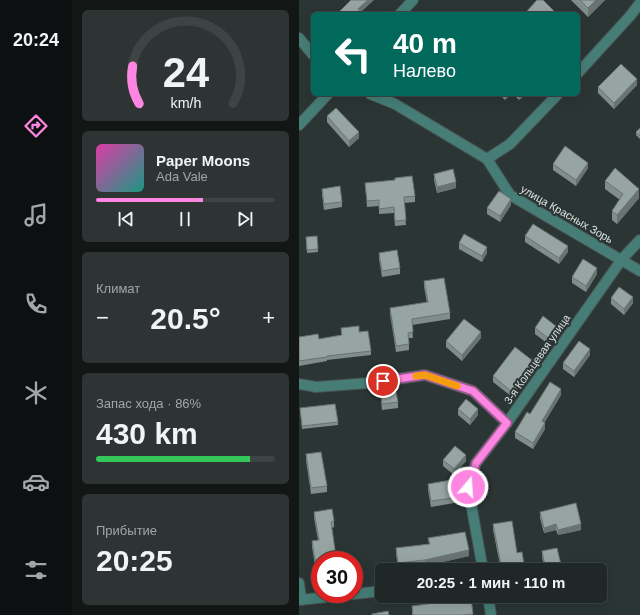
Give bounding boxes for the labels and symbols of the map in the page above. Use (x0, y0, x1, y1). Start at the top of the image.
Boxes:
street label: улица Красных Зорь (519, 183, 616, 245)
street label: 3-я Кольцевая улица (502, 311, 573, 406)
pin (366, 364, 400, 398)
position arrow (447, 466, 489, 508)
speed limit sign: 30 (311, 551, 363, 603)

